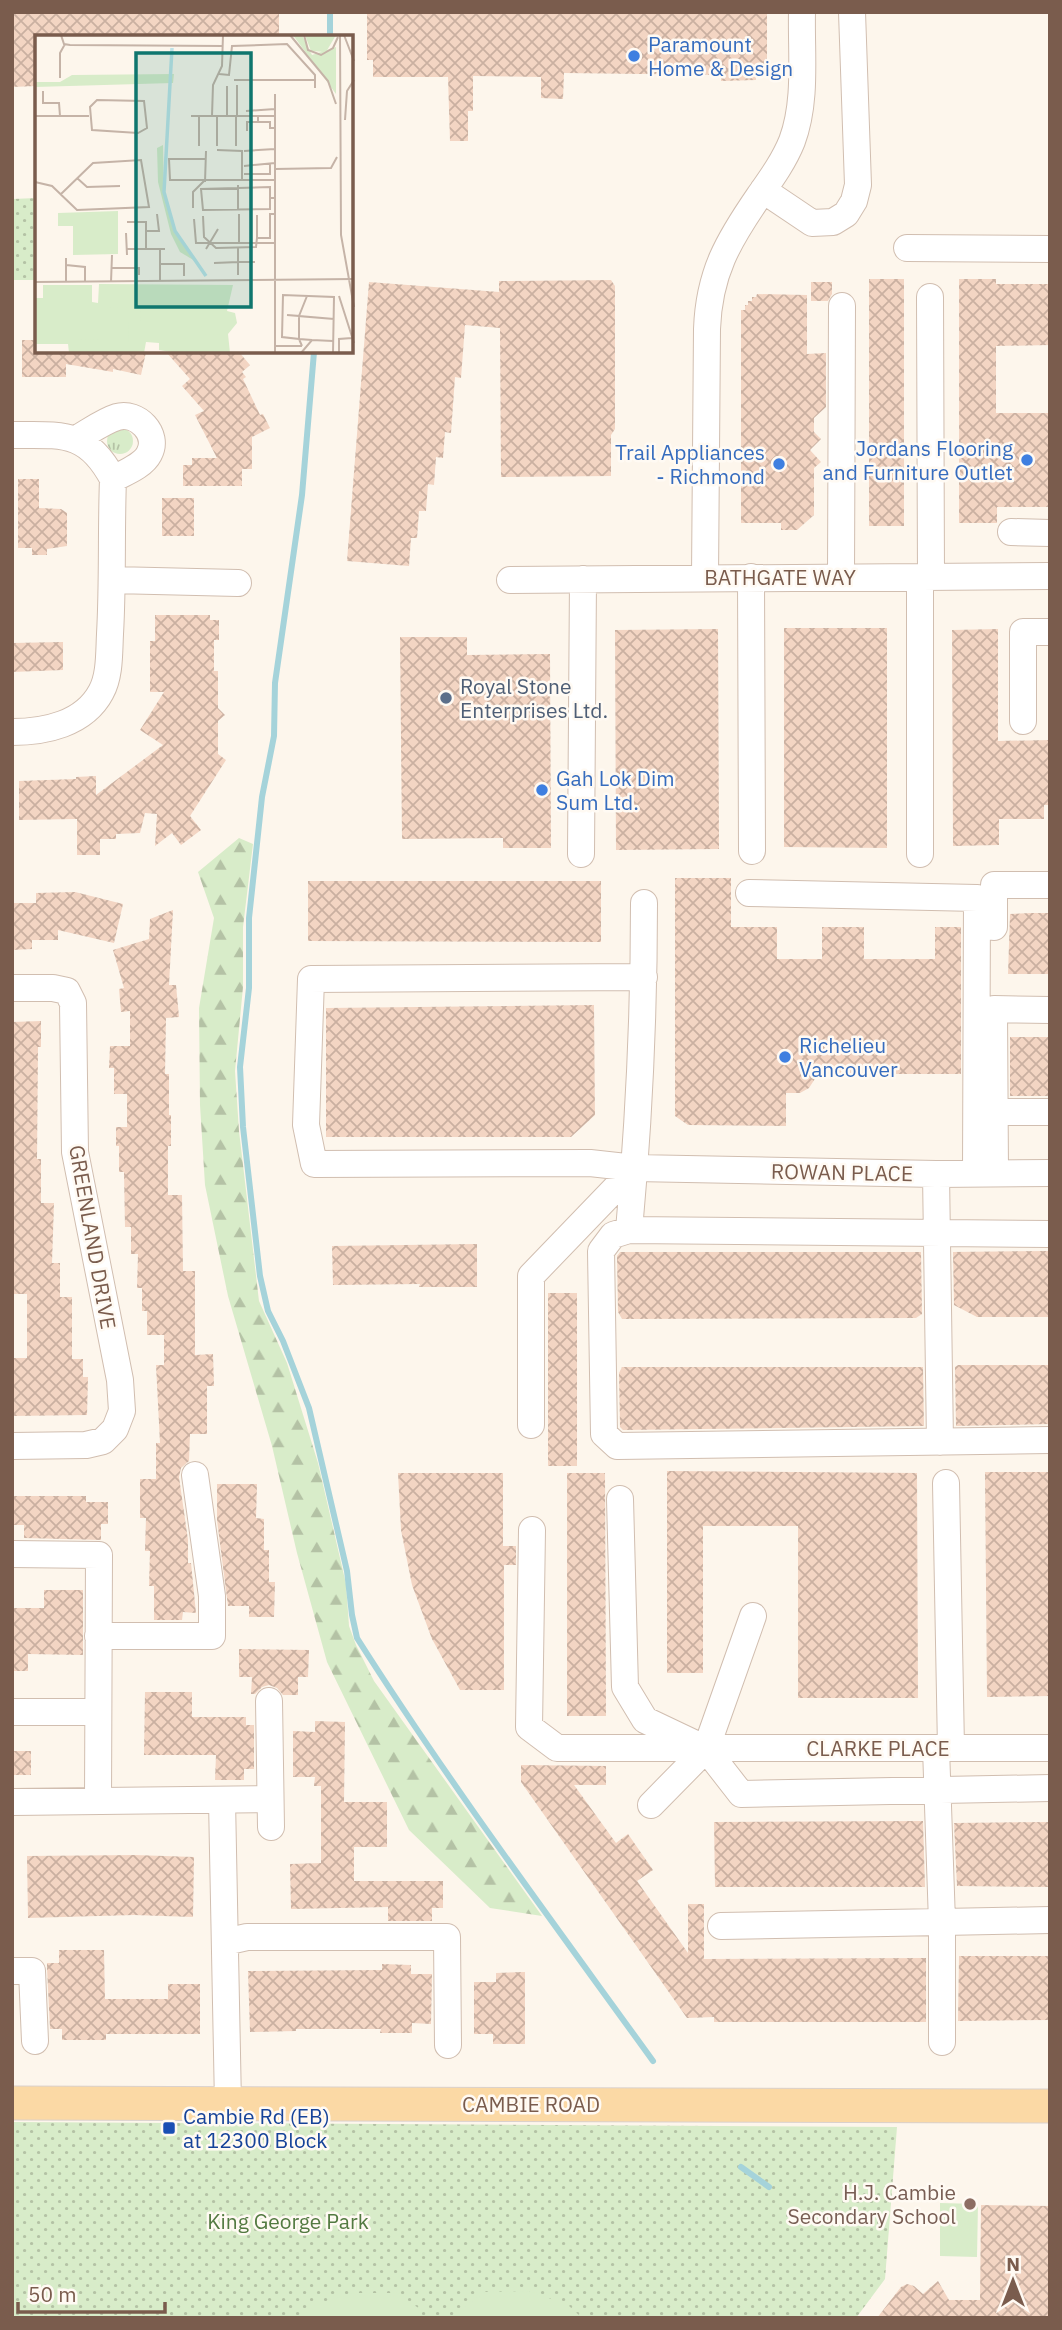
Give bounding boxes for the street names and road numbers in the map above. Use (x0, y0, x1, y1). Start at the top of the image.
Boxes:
street label: BATHGATE WAY (704, 563, 856, 591)
street label: GREENLAND DRIVE (63, 1143, 123, 1331)
street label: ROWAN PLACE (771, 1157, 913, 1187)
street label: CLARKE PLACE (806, 1734, 950, 1762)
street label: CAMBIE ROAD (462, 2090, 600, 2118)

